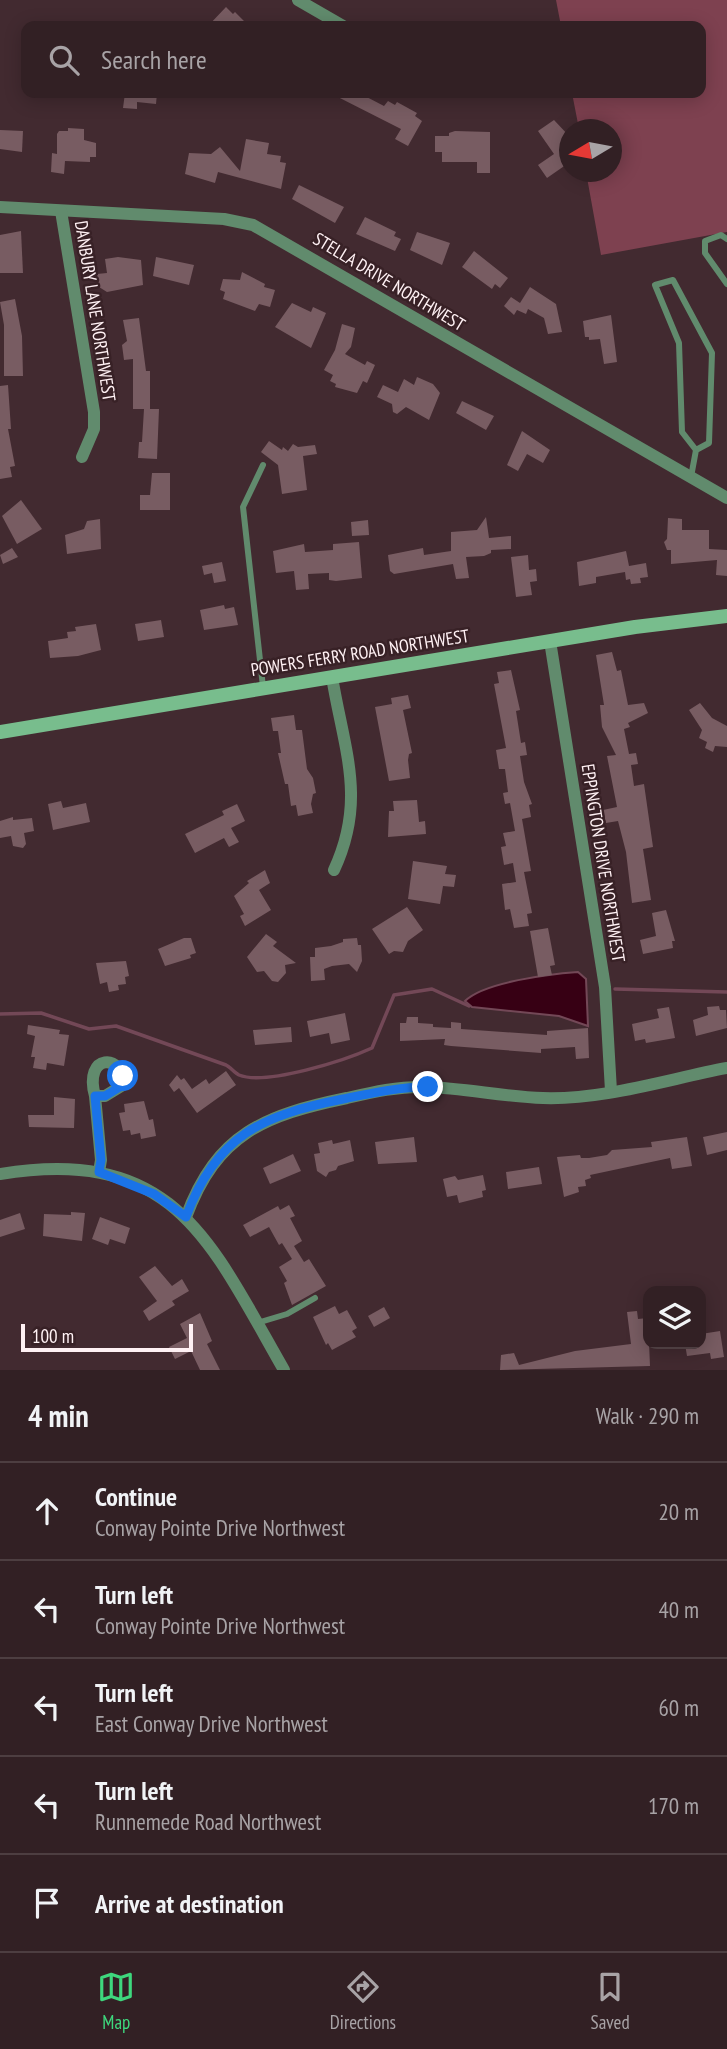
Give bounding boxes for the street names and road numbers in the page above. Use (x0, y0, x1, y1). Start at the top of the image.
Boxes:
street label: DANBURY LANE NORTHWEST (70, 219, 121, 403)
street label: STELLA DRIVE NORTHWEST (309, 227, 469, 336)
street label: POWERS FERRY ROAD NORTHWEST (249, 624, 471, 681)
street label: EPPINGTON DRIVE NORTHWEST (576, 762, 631, 964)

